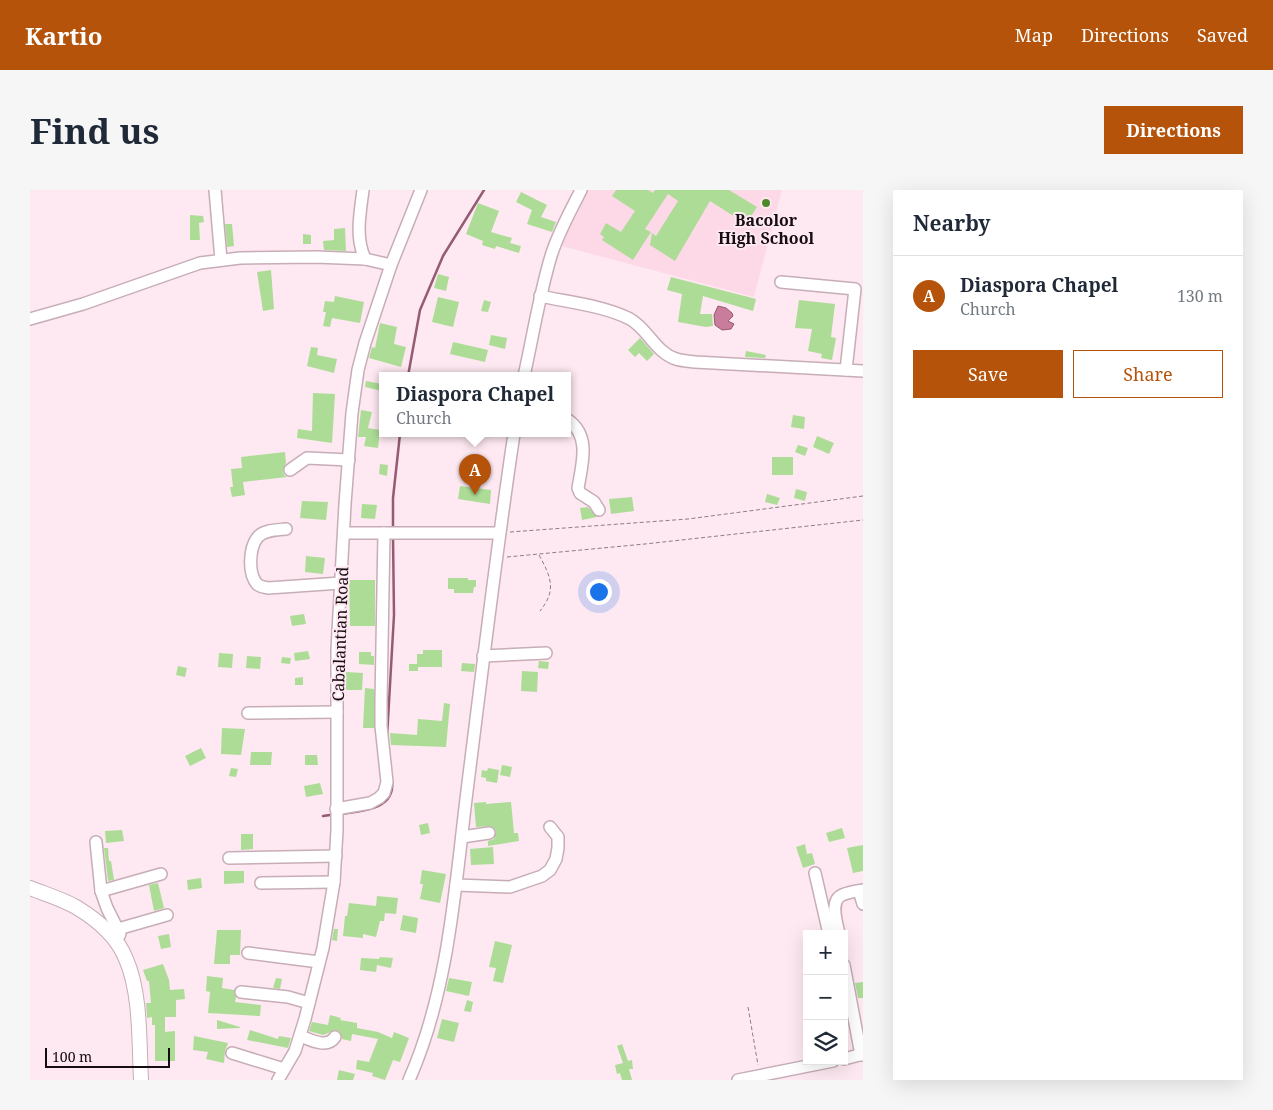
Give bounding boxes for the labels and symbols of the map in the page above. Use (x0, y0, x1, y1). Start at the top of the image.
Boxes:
marker: Bacolor High School (760, 197, 772, 209)
place label: Bacolor High School (718, 209, 814, 249)
pin: A (459, 454, 491, 495)
street label: Cabalantian Road (327, 566, 353, 702)
your location (586, 579, 612, 605)
scale bar (45, 1045, 170, 1068)

